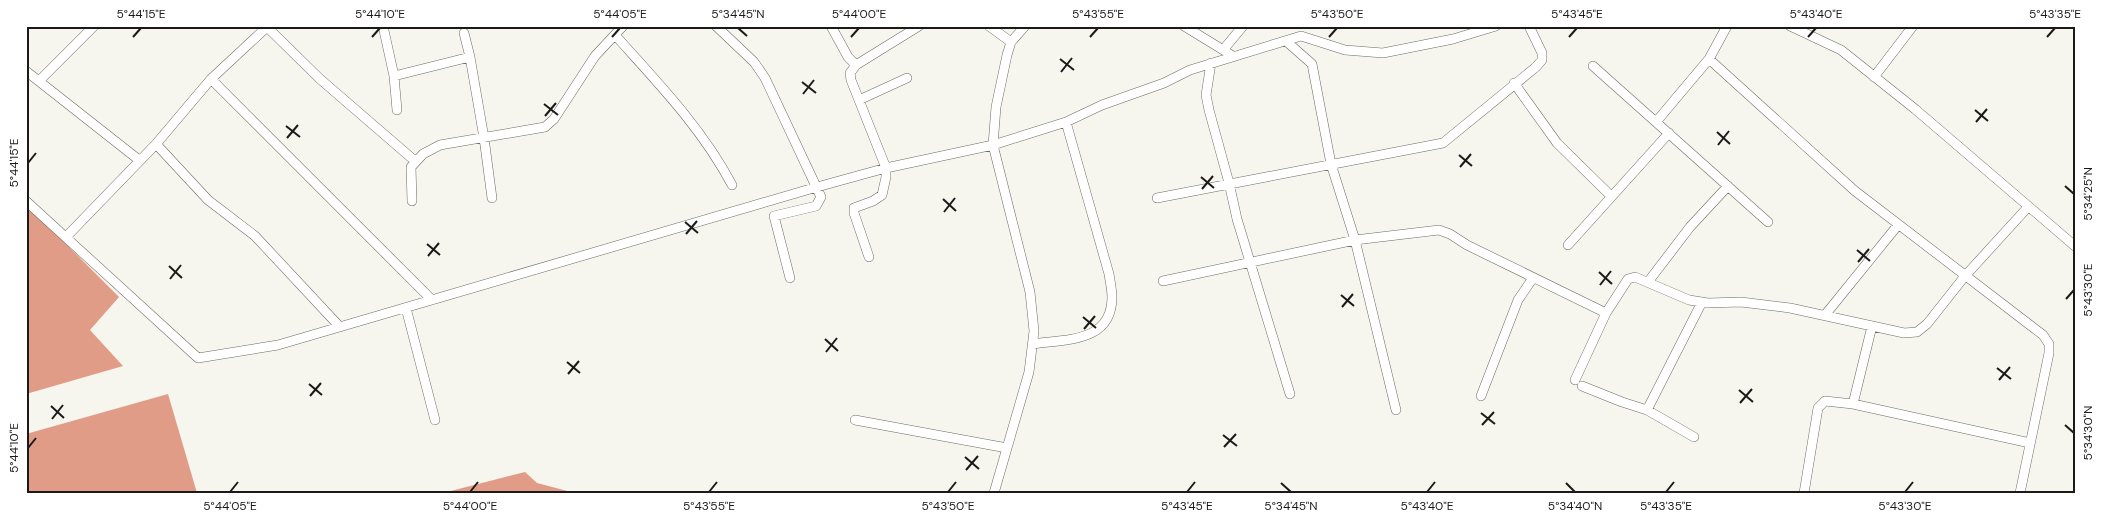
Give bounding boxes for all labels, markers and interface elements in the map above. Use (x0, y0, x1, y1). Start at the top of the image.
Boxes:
text: 5°44'15"E (116, 6, 166, 22)
text: 5°44'10"E (355, 6, 405, 22)
text: 5°44'05"E (593, 6, 647, 22)
text: 5°34'45"N (711, 6, 765, 22)
text: 5°44'00"E (832, 6, 887, 22)
text: 5°43'55"E (1072, 6, 1124, 22)
text: 5°43'50"E (1310, 6, 1364, 22)
text: 5°43'45"E (1551, 6, 1603, 22)
text: 5°43'40"E (1790, 6, 1843, 22)
text: 5°43'35"E (2029, 6, 2081, 22)
text: 5°44'15"E (6, 138, 22, 188)
text: 5°34'25"N (2080, 167, 2096, 221)
text: 5°43'30"E (2080, 263, 2096, 317)
text: 5°34'30"N (2080, 406, 2096, 460)
text: 5°44'10"E (6, 423, 22, 473)
text: 5°44'05"E (203, 498, 257, 514)
text: 5°44'00"E (443, 498, 498, 514)
text: 5°43'55"E (683, 498, 735, 514)
text: 5°43'50"E (921, 498, 975, 514)
text: 5°43'45"E (1161, 498, 1213, 514)
text: 5°34'45"N (1264, 498, 1318, 514)
text: 5°43'40"E (1401, 498, 1454, 514)
text: 5°34'40"N (1548, 498, 1602, 514)
text: 5°43'35"E (1640, 498, 1692, 514)
text: 5°43'30"E (1878, 498, 1932, 514)

